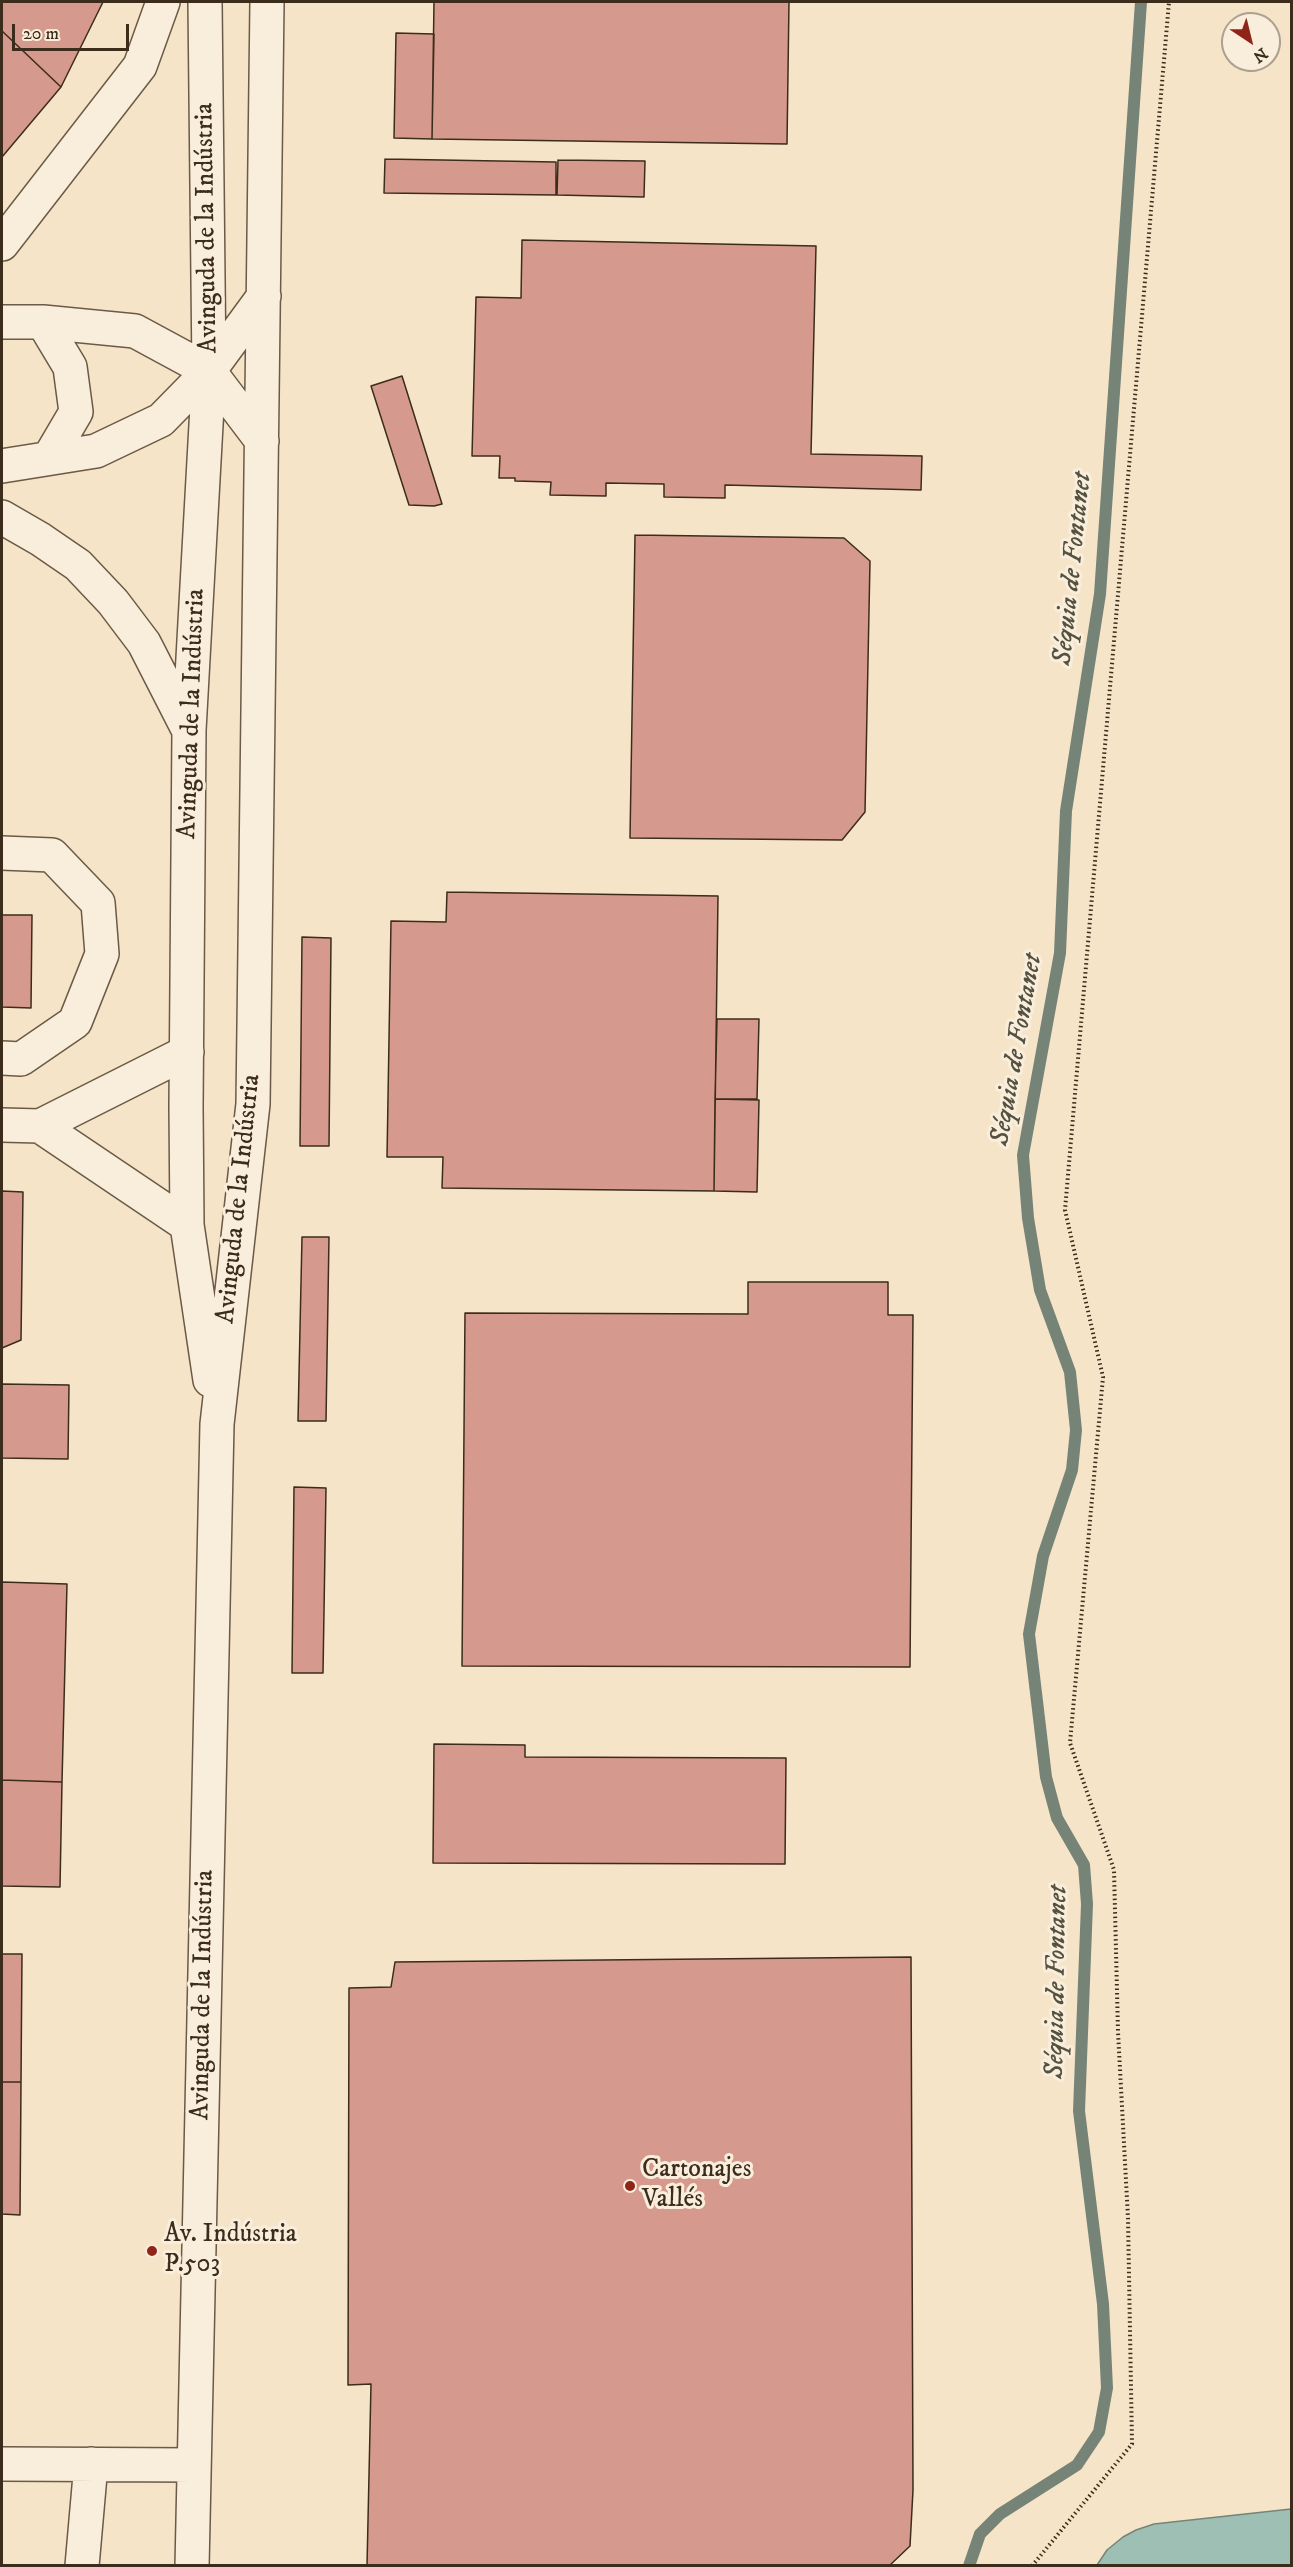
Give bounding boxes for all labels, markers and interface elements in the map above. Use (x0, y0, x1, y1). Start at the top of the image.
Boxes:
scale bar (15, 12, 132, 50)
north arrow (1221, 12, 1281, 72)
text: 20 m (23, 23, 59, 45)
text: N (1249, 43, 1271, 67)
street label: Avinguda de la Indústria (190, 102, 226, 354)
water label: Séquia de Fontanet (1048, 471, 1100, 667)
street label: Avinguda de la Indústria (173, 588, 213, 840)
water label: Séquia de Fontanet (985, 952, 1051, 1148)
street label: Avinguda de la Indústria (211, 1073, 269, 1325)
street label: Avinguda de la Indústria (186, 1869, 222, 2121)
water label: Séquia de Fontanet (1040, 1885, 1076, 2079)
place label: Cartonajes Vallés (642, 2155, 751, 2216)
marker: Cartonajes Vallés (623, 2179, 637, 2193)
place label: Av. Indústria P.503 (164, 2220, 297, 2282)
marker: Av. Indústria P.503 (145, 2244, 159, 2258)

